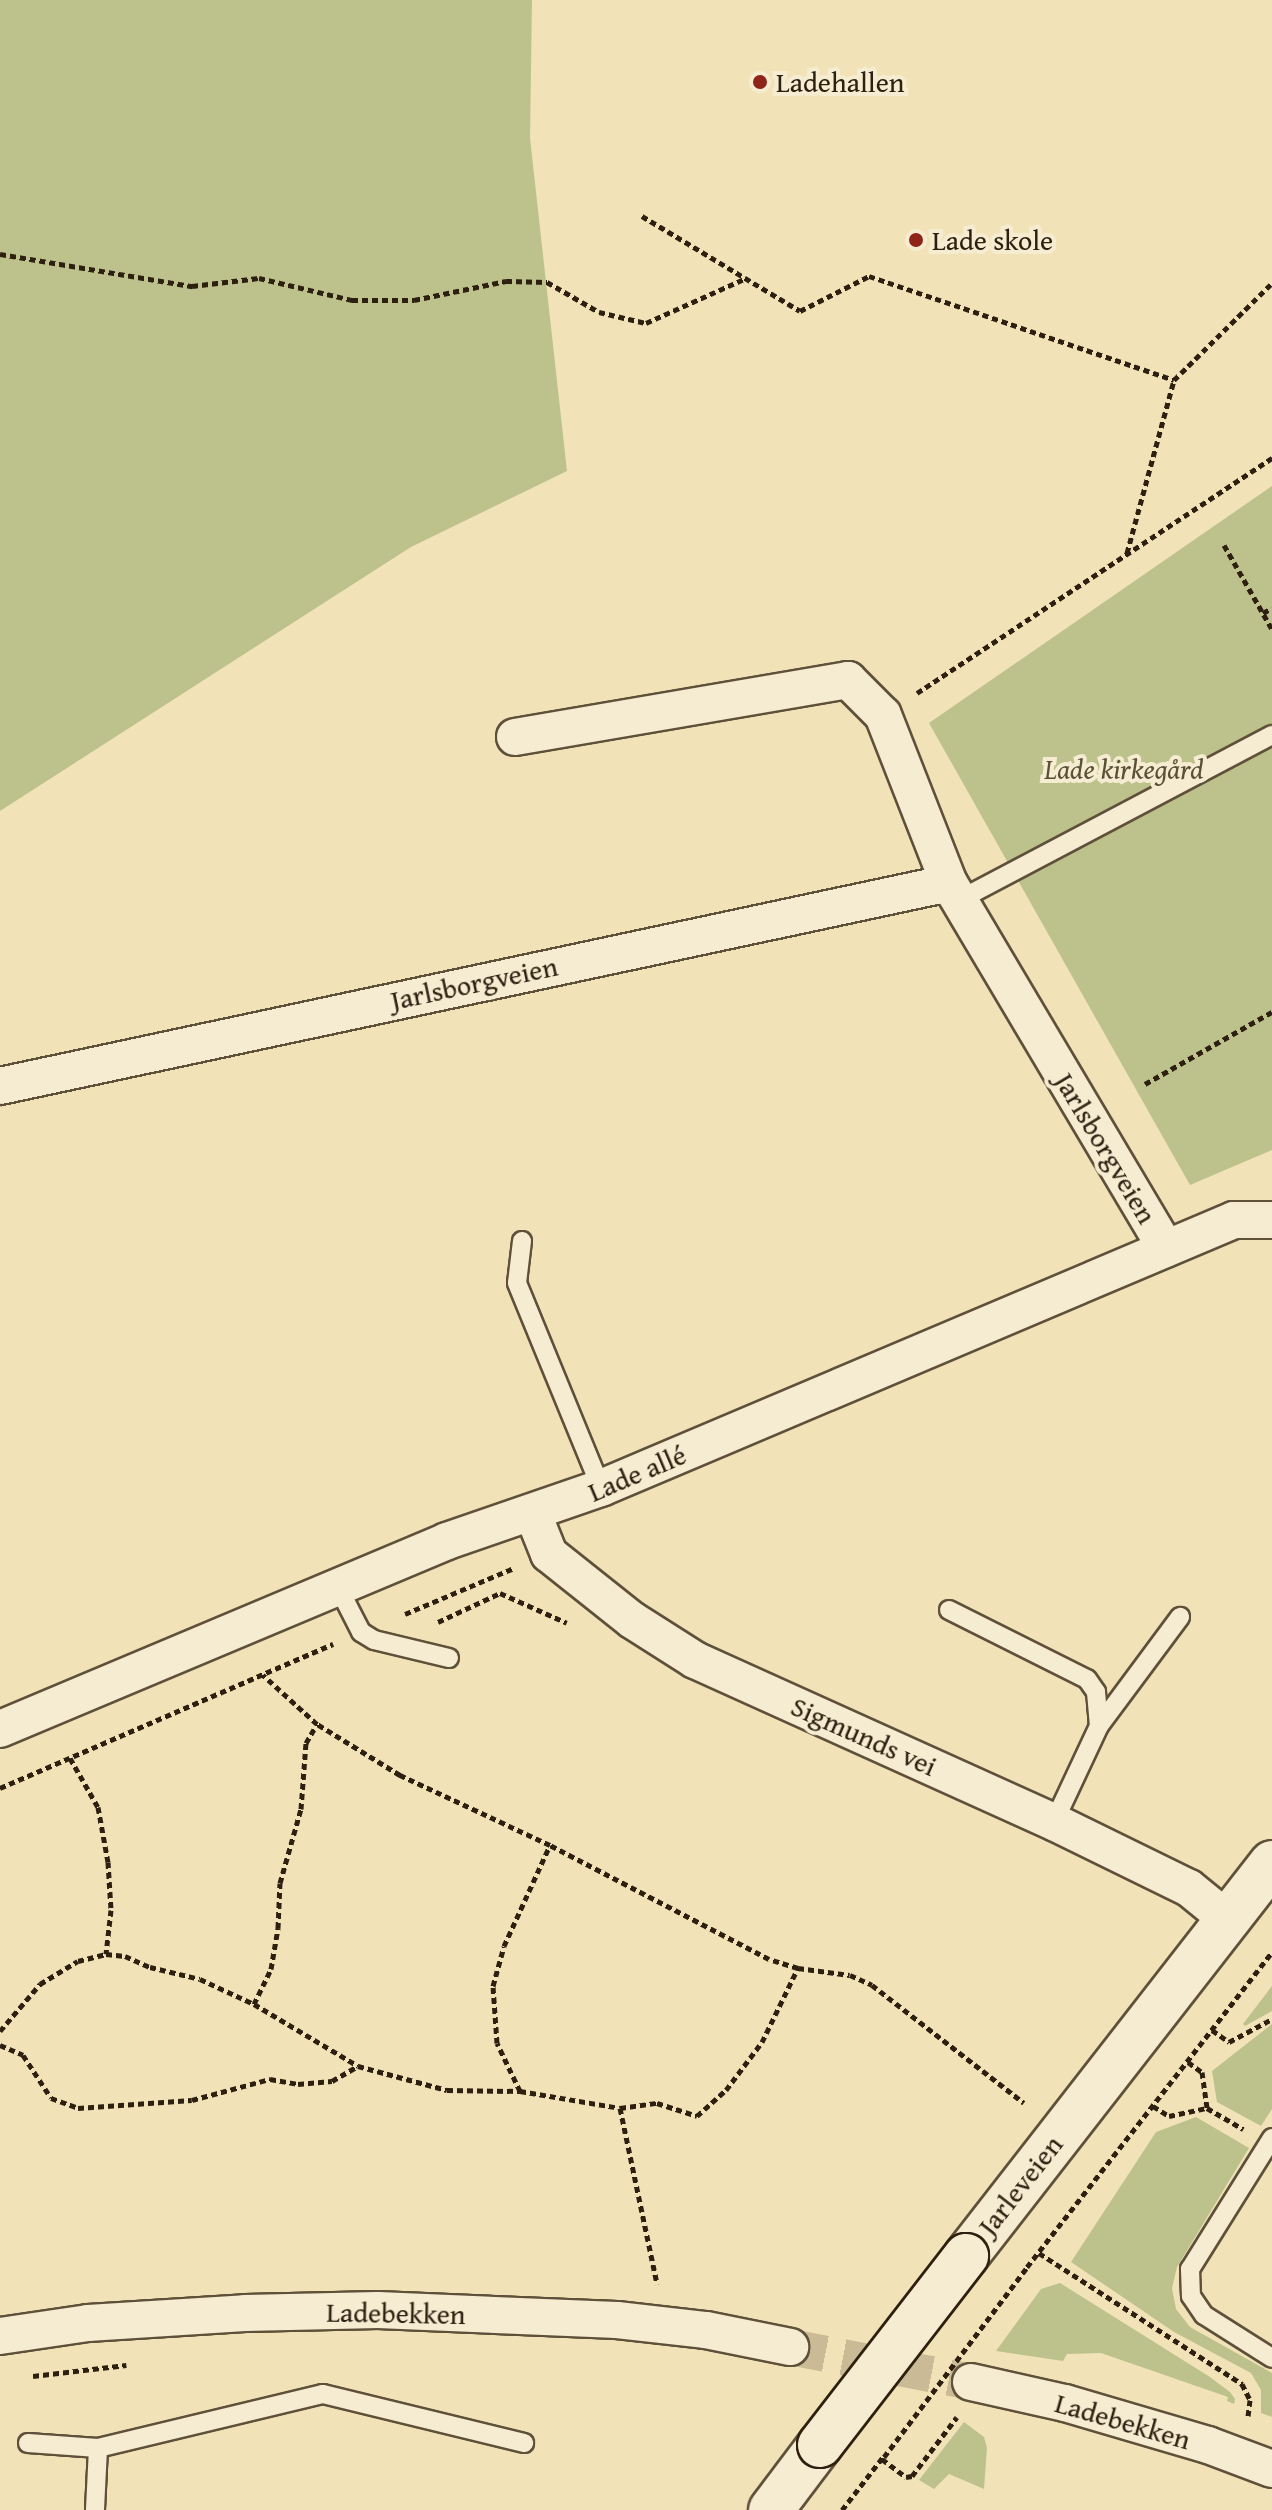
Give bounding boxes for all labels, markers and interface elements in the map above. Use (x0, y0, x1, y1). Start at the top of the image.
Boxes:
place label: Ladehallen (776, 65, 905, 99)
marker: Ladehallen (751, 73, 769, 91)
place label: Lade skole (932, 223, 1053, 257)
marker: Lade skole (907, 231, 925, 249)
park label: Lade kirkegård (1044, 752, 1204, 786)
street label: Jarlsborgveien (387, 949, 561, 1017)
street label: Jarlsborgveien (1048, 1067, 1164, 1229)
street label: Lade allé (583, 1437, 691, 1509)
street label: Sigmunds vei (786, 1689, 942, 1783)
street label: Jarleveien (971, 2128, 1069, 2242)
street label: Ladebekken (326, 2295, 466, 2331)
street label: Ladebekken (1051, 2386, 1195, 2456)

